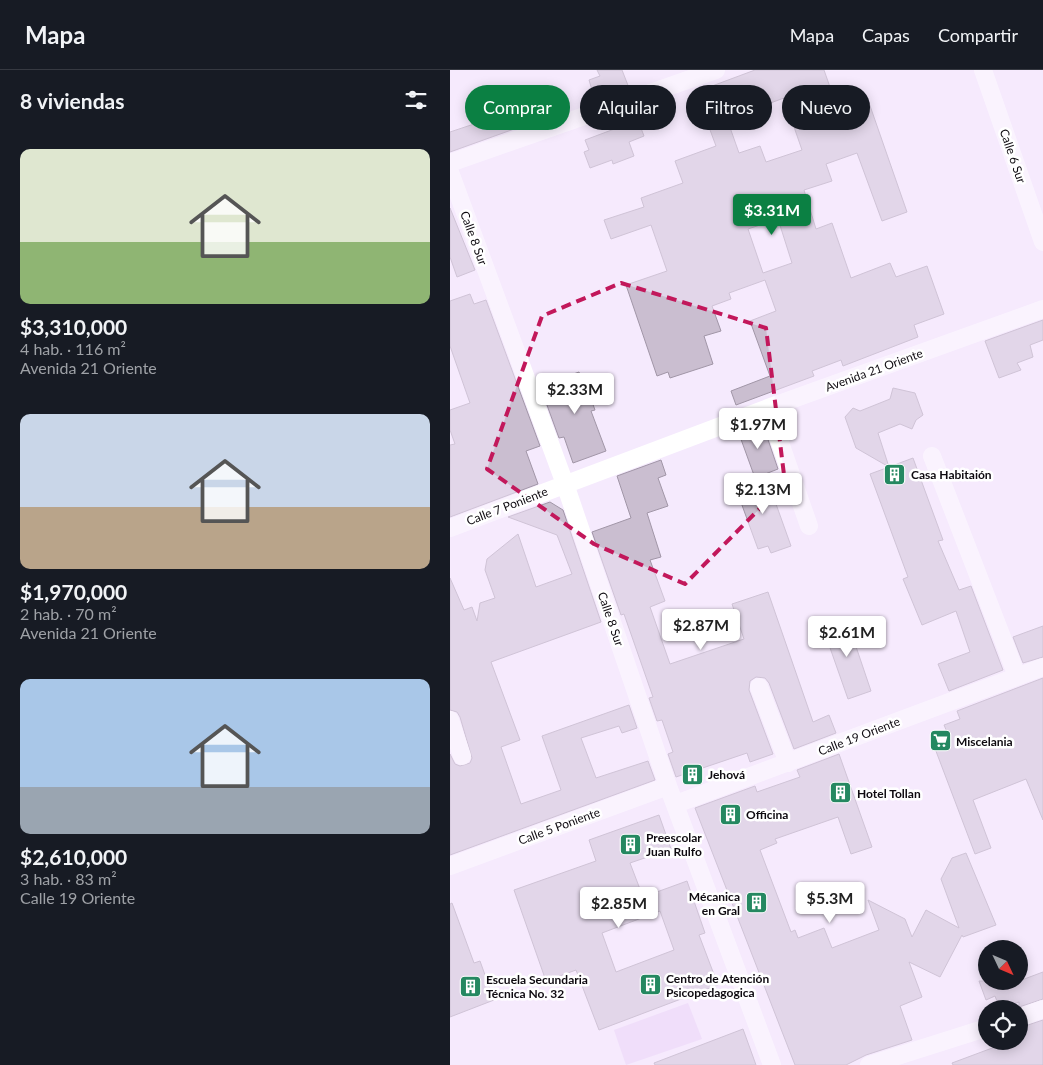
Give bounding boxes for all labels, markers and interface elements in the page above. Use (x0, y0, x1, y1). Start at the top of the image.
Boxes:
text: Mapa (25, 20, 85, 49)
text: Mapa (790, 24, 834, 46)
text: Capas (862, 24, 910, 46)
text: Compartir (938, 24, 1018, 46)
chip: Comprar (465, 85, 570, 130)
chip: Alquilar (580, 85, 676, 130)
chip: Filtros (686, 85, 772, 130)
chip: Nuevo (782, 85, 870, 130)
icon: filters (402, 86, 430, 114)
text: 8 viviendas (20, 88, 125, 113)
street label: Calle 6 Sur (997, 127, 1029, 186)
icon: home (180, 181, 270, 271)
pin: $3.31M (731, 194, 813, 236)
text: $3.31M (744, 200, 800, 219)
street label: Calle 8 Sur (457, 209, 491, 268)
text: $3,310,000 (20, 314, 127, 339)
text: 4 hab. · 116 m² (20, 339, 126, 358)
street label: Avenida 21 Oriente (823, 345, 925, 395)
text: Avenida 21 Oriente (20, 358, 157, 377)
pin: $2.33M (534, 372, 616, 415)
text: $2.33M (547, 379, 603, 398)
pin: $1.97M (717, 408, 799, 450)
text: $1.97M (730, 414, 786, 433)
icon: home (180, 446, 270, 536)
building icon: Casa Habitaión (883, 462, 907, 486)
place label: Casa Habitaión (911, 467, 992, 482)
pin: $2.13M (722, 472, 804, 515)
text: $2.13M (735, 479, 791, 498)
street label: Calle 7 Poniente (464, 484, 550, 528)
text: $1,970,000 (20, 579, 127, 604)
street label: Calle 8 Sur (595, 590, 627, 649)
text: 2 hab. · 70 m² (20, 604, 117, 623)
pin: $2.87M (660, 608, 742, 651)
text: $2.87M (673, 615, 729, 634)
pin: $2.61M (806, 616, 888, 658)
text: $2.61M (819, 622, 875, 641)
text: Avenida 21 Oriente (20, 623, 157, 642)
icon: home (180, 711, 270, 801)
street label: Calle 19 Oriente (816, 714, 902, 758)
supermarket icon: Miscelania (928, 729, 952, 753)
place label: Miscelania (956, 734, 1013, 749)
building icon: Jehová (680, 762, 704, 786)
place label: Jehová (708, 767, 745, 782)
building icon: Hotel Tollan (829, 781, 853, 805)
place label: Hotel Tollan (857, 786, 921, 801)
building icon: Officina (718, 802, 742, 826)
street label: Calle 5 Poniente (516, 804, 602, 848)
place label: Officina (746, 807, 788, 822)
place label: Preescolar Juan Rulfo (646, 830, 702, 859)
building icon: Preescolar Juan Rulfo (618, 832, 642, 856)
text: $2,610,000 (20, 844, 127, 869)
text: 3 hab. · 83 m² (20, 869, 117, 888)
pin: $5.3M (795, 882, 865, 924)
pin: $2.85M (578, 886, 660, 929)
text: Calle 19 Oriente (20, 888, 135, 907)
text: $5.3M (807, 888, 853, 907)
place label: Mécanica en Gral (689, 889, 740, 918)
building icon: Mécanica en Gral (744, 891, 768, 915)
text: $2.85M (591, 893, 647, 912)
north arrow (978, 940, 1028, 990)
map controls (978, 940, 1028, 1050)
place label: Centro de Atención Psicopedagogica (666, 971, 769, 1000)
place label: Escuela Secundaria Técnica No. 32 (486, 972, 588, 1001)
building icon: Centro de Atención Psicopedagogica (638, 973, 662, 997)
building icon: Escuela Secundaria Técnica No. 32 (458, 974, 482, 998)
button: locate (978, 1000, 1028, 1050)

